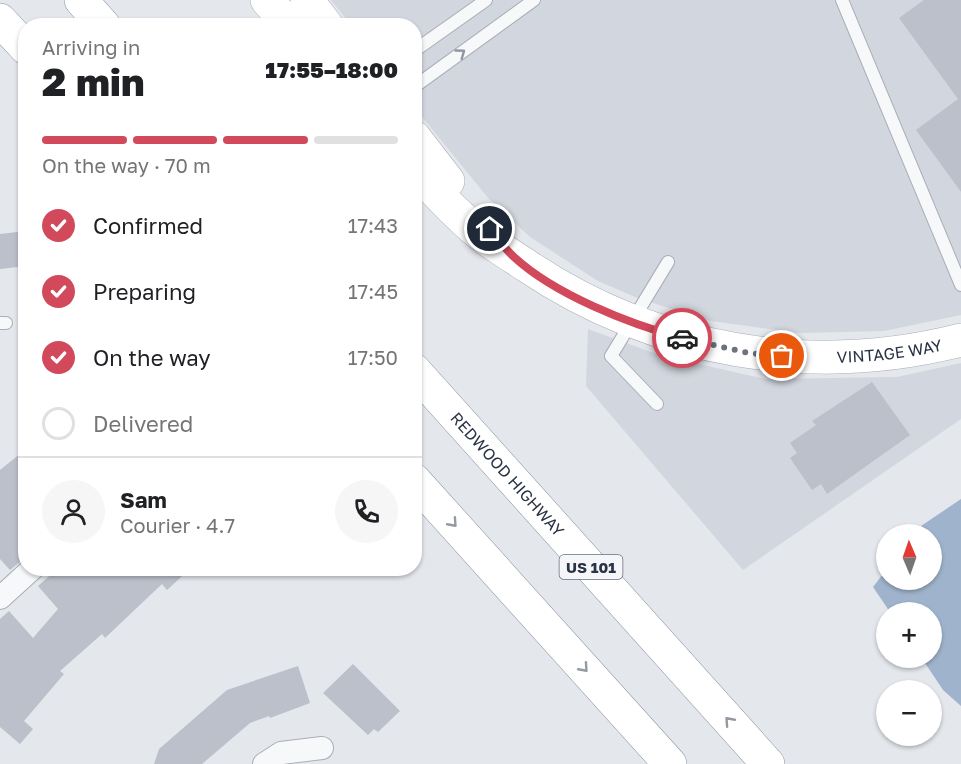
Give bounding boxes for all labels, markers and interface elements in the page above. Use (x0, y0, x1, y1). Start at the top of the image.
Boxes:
text: Arriving in (42, 35, 140, 59)
one-way arrow (455, 49, 466, 60)
text: 17:55–18:00 (265, 56, 398, 83)
text: 2 min (42, 58, 145, 105)
text: On the way · 70 m (42, 153, 211, 177)
pin (464, 203, 515, 254)
icon: check (42, 209, 75, 242)
text: Confirmed (93, 212, 203, 239)
icon: home (473, 212, 506, 245)
text: 17:43 (348, 213, 398, 237)
icon: check (42, 275, 75, 308)
text: Preparing (93, 278, 196, 305)
text: 17:45 (348, 279, 398, 303)
courier (652, 308, 712, 368)
icon: car (666, 322, 699, 355)
pin (756, 330, 807, 381)
street label: VINTAGE WAY (836, 335, 944, 367)
icon: bag (765, 339, 798, 372)
icon: check (42, 341, 75, 374)
text: On the way (93, 344, 211, 371)
text: 17:50 (348, 345, 398, 369)
street label: REDWOOD HIGHWAY (447, 408, 569, 541)
text: Delivered (93, 410, 193, 437)
button: person (42, 480, 105, 543)
button: phone (335, 480, 398, 543)
text: Sam (120, 486, 167, 513)
text: Courier · 4.7 (120, 513, 235, 537)
one-way arrow (446, 517, 457, 527)
north arrow (876, 524, 942, 590)
map controls (876, 524, 942, 746)
road number: US 101 (560, 555, 622, 579)
button: + (876, 602, 942, 668)
one-way arrow (577, 661, 588, 672)
button: − (876, 680, 942, 746)
one-way arrow (725, 717, 736, 727)

